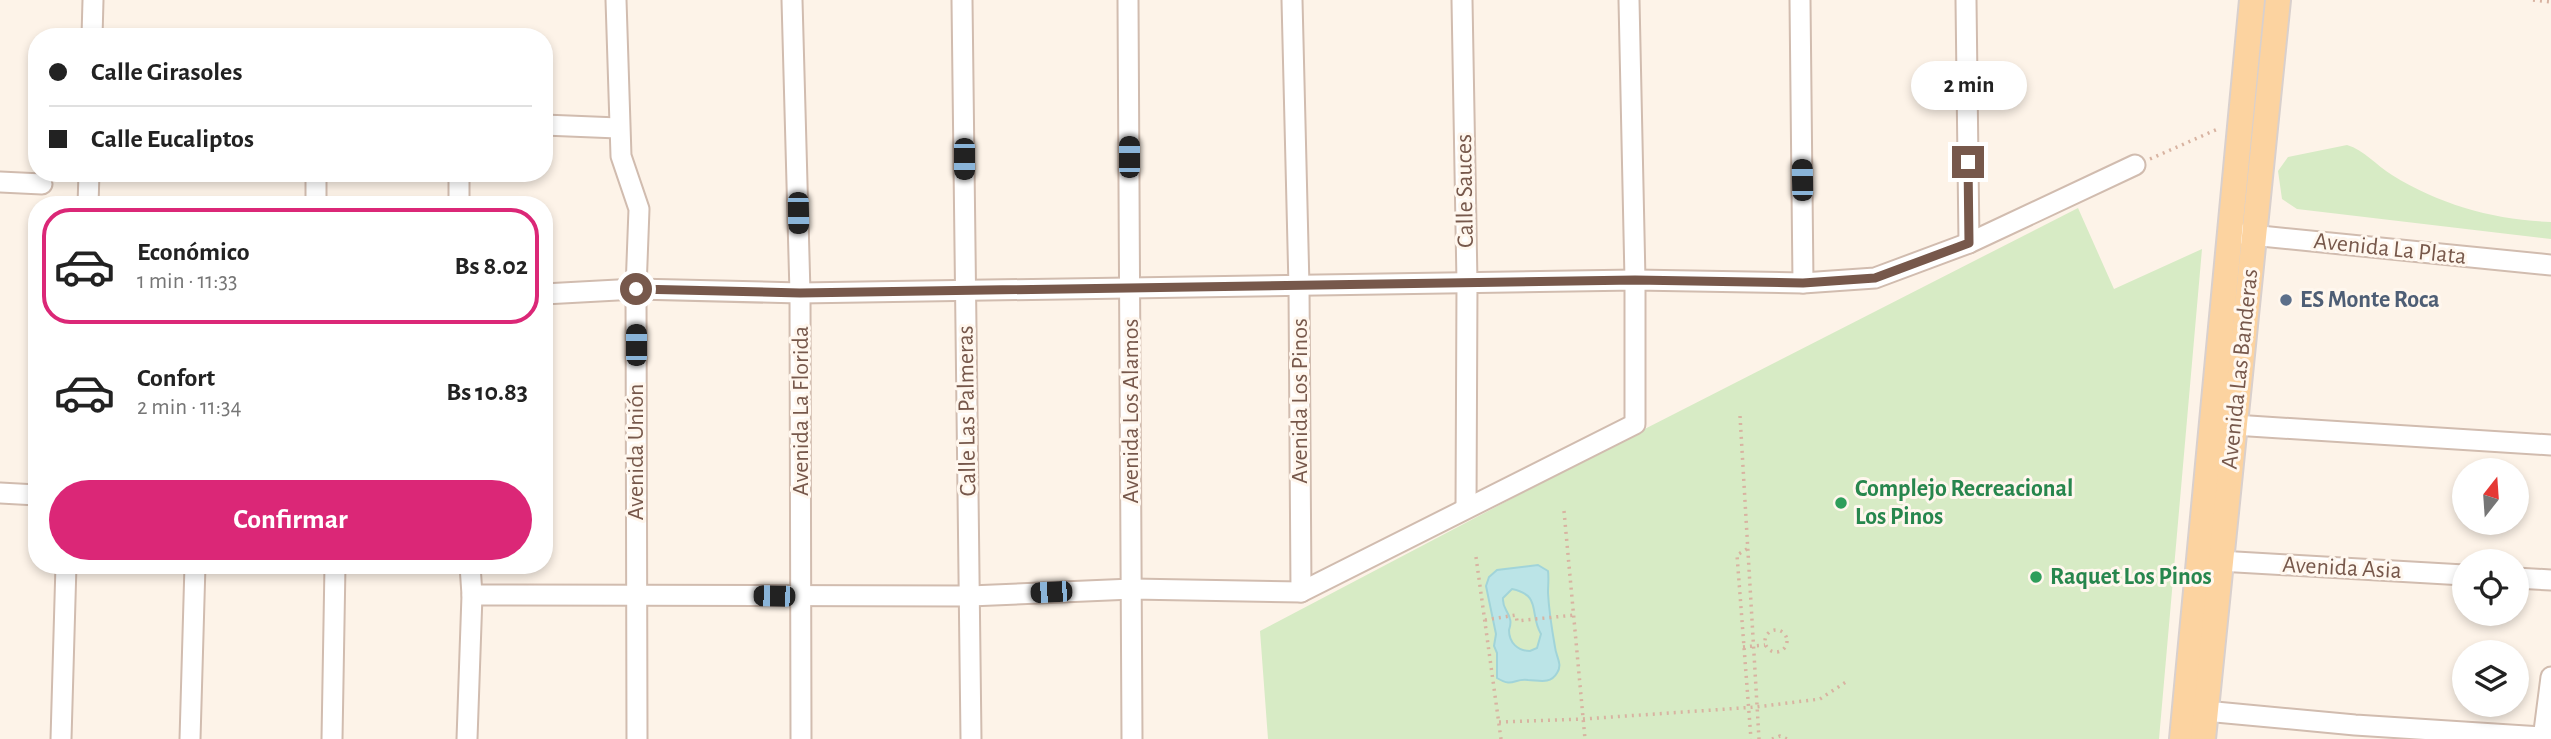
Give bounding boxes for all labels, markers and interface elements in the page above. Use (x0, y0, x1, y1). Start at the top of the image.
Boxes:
text: Calle Girasoles (91, 59, 242, 85)
callout: 2 min (1910, 60, 2026, 110)
text: 2 min (1943, 74, 1995, 97)
text: Calle Eucaliptos (91, 126, 254, 152)
street label: Calle Sauces (1452, 134, 1478, 248)
car (1119, 136, 1140, 178)
car (954, 138, 975, 180)
route end (1952, 146, 1984, 178)
car (1792, 159, 1813, 201)
car (788, 192, 809, 234)
street label: Avenida La Plata (2313, 229, 2467, 269)
icon: car (53, 235, 116, 298)
text: Económico (137, 239, 250, 265)
text: Bs 8.02 (454, 253, 528, 279)
street label: Avenida Las Banderas (2218, 268, 2262, 470)
text: 1 min · 11:33 (137, 270, 237, 293)
route start (620, 273, 652, 305)
place label: ES Monte Roca (2300, 288, 2440, 312)
marker: ES Monte Roca (2278, 292, 2294, 308)
street label: Avenida Los Pinos (1288, 318, 1312, 484)
street label: Avenida Los Alamos (1119, 319, 1143, 503)
car (626, 324, 647, 366)
street label: Calle Las Palmeras (954, 325, 980, 497)
street label: Avenida La Florida (789, 326, 813, 496)
icon: car (53, 361, 116, 424)
text: Confort (137, 365, 215, 391)
text: Bs 10.83 (446, 379, 528, 405)
street label: Avenida Unión (624, 384, 648, 520)
text: 2 min · 11:34 (137, 396, 242, 419)
north arrow (2452, 458, 2529, 536)
map controls (2452, 458, 2529, 717)
place label: Complejo Recreacional Los Pinos (1855, 477, 2073, 529)
button: Confirmar (49, 480, 532, 560)
marker: Complejo Recreacional Los Pinos (1833, 495, 1849, 511)
button: locate (2452, 549, 2529, 626)
street label: Avenida Asia (2282, 553, 2402, 583)
place label: Raquet Los Pinos (2050, 565, 2212, 589)
marker: Raquet Los Pinos (2028, 569, 2044, 585)
car (1030, 580, 1073, 604)
car (753, 585, 796, 607)
button: layers (2452, 640, 2529, 717)

